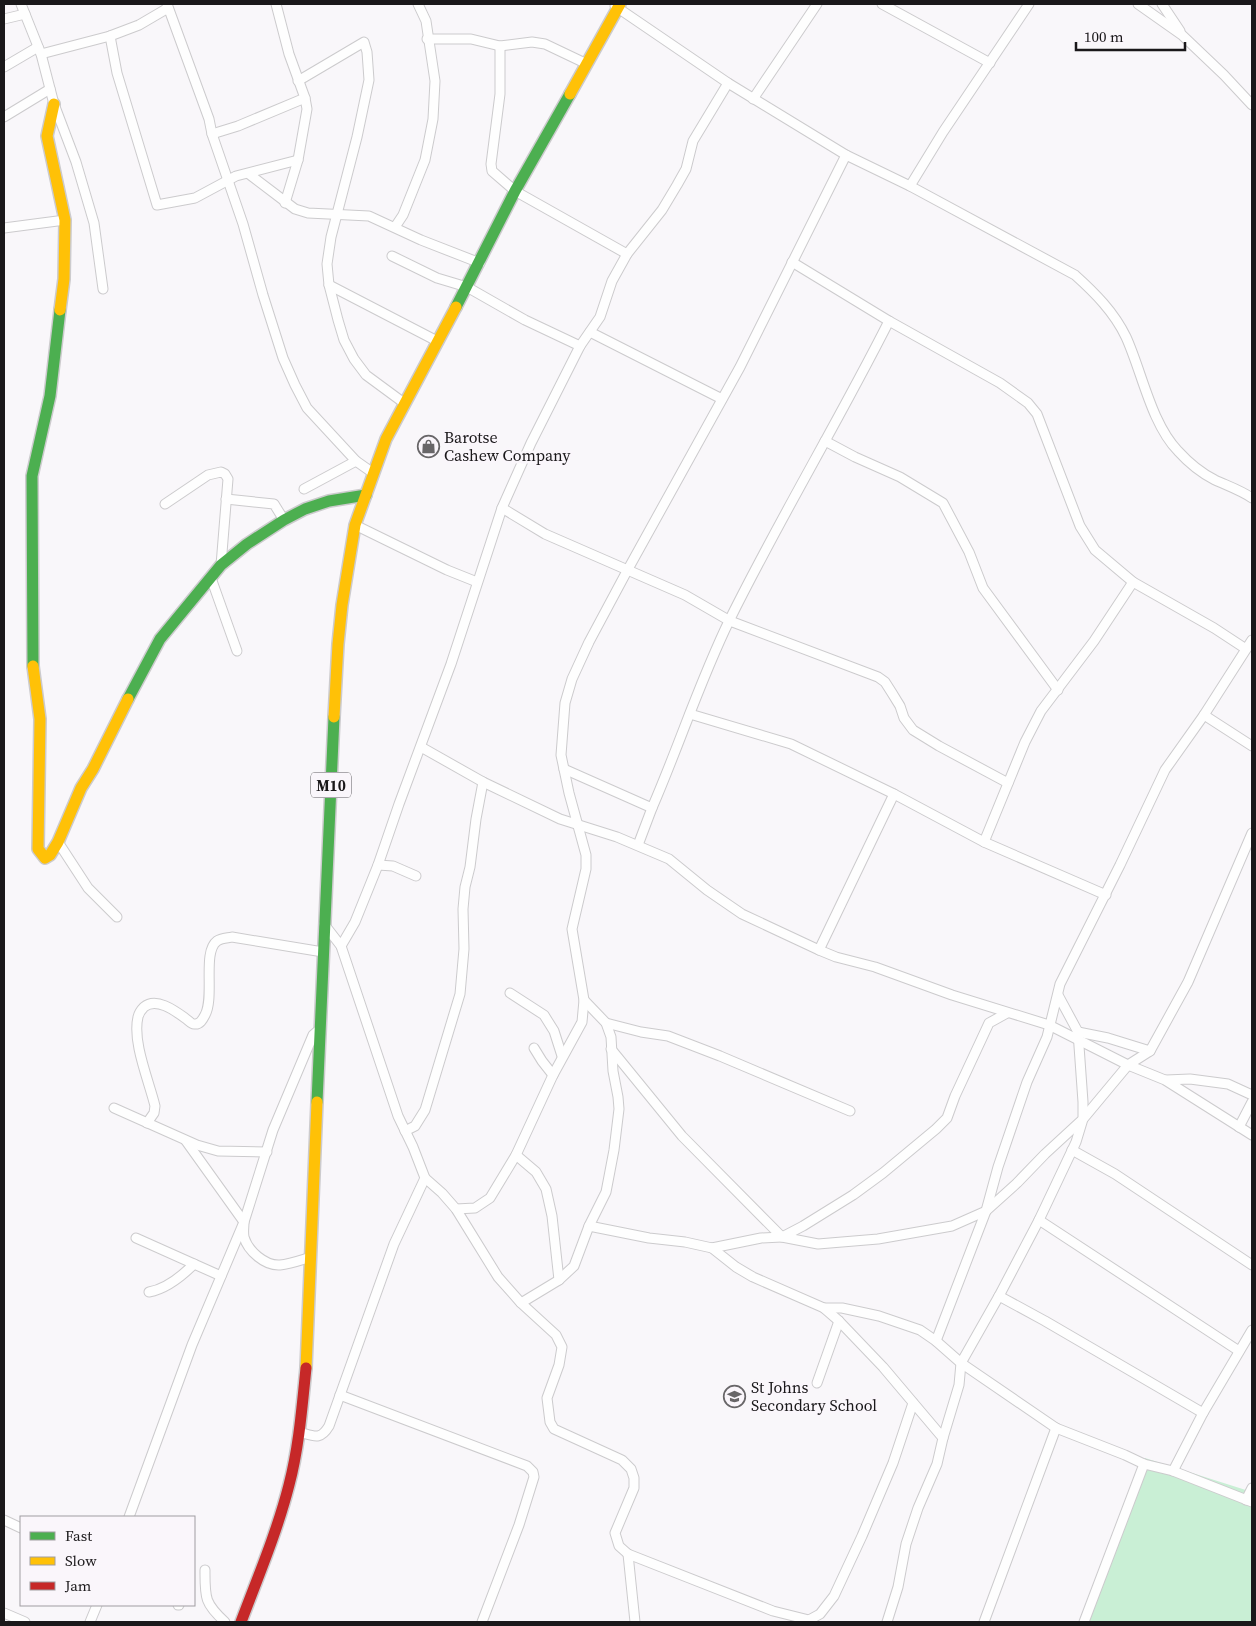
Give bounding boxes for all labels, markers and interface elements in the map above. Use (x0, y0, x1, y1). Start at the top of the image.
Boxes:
scale bar (1076, 20, 1185, 52)
text: 100 m (1084, 26, 1124, 47)
place label: Barotse Cashew Company (444, 426, 571, 466)
shop icon: Barotse Cashew Company (416, 434, 440, 458)
road number: M10 (311, 772, 351, 798)
place label: St Johns Secondary School (751, 1376, 877, 1416)
school or university icon: St Johns Secondary School (723, 1384, 747, 1408)
legend (20, 1516, 195, 1606)
text: Fast (65, 1525, 92, 1546)
text: Slow (65, 1550, 97, 1571)
text: Jam (64, 1575, 92, 1596)

